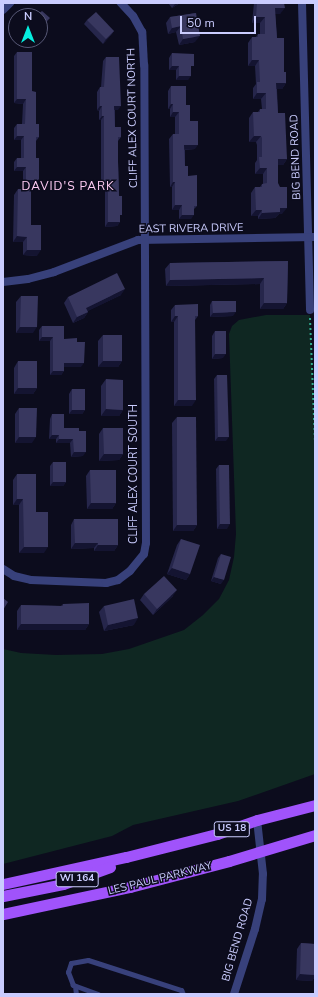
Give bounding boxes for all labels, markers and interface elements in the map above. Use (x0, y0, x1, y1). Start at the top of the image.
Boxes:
north arrow (8, 8, 48, 48)
scale bar (182, 8, 258, 34)
text: N (24, 9, 32, 24)
text: 50 m (187, 15, 215, 31)
street label: CLIFF ALEX COURT NORTH (125, 48, 141, 188)
street label: BIG BEND ROAD (288, 114, 304, 200)
district label: DAVID'S PARK (21, 180, 115, 194)
street label: EAST RIVERA DRIVE (138, 221, 244, 237)
street label: CLIFF ALEX COURT SOUTH (127, 404, 141, 544)
road number: US 18 (213, 821, 251, 837)
street label: LES PAUL PARKWAY (107, 860, 213, 898)
road number: WI 164 (55, 871, 99, 887)
street label: BIG BEND ROAD (220, 897, 256, 983)

